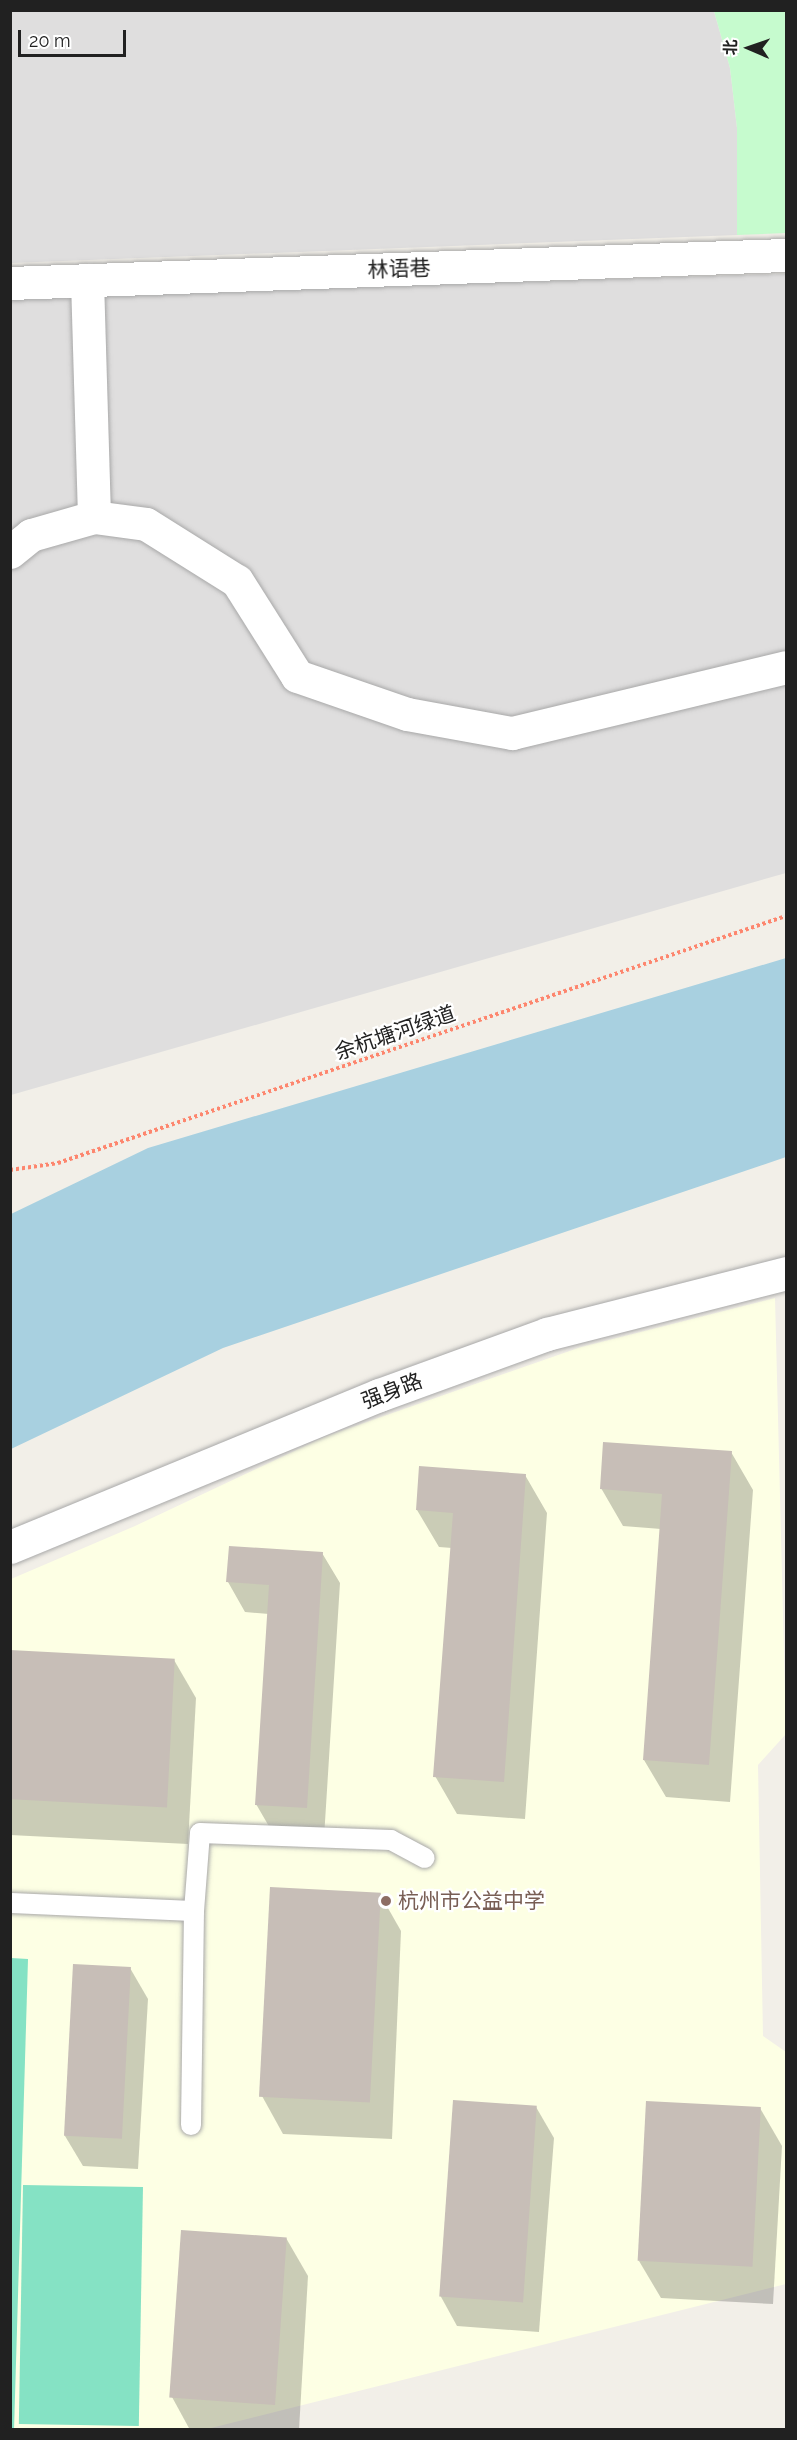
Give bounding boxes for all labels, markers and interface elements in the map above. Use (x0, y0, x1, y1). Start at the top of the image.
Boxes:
scale bar (21, 18, 129, 56)
north arrow (719, 18, 779, 78)
text: 20 m (29, 30, 71, 51)
text: 北 (721, 39, 740, 56)
street label: 林语巷 (367, 255, 431, 283)
street label: 余杭塘河绿道 (331, 1001, 459, 1065)
street label: 强身路 (358, 1368, 426, 1414)
place label: 杭州市公益中学 (398, 1888, 545, 1914)
marker: 杭州市公益中学 (379, 1894, 393, 1908)

